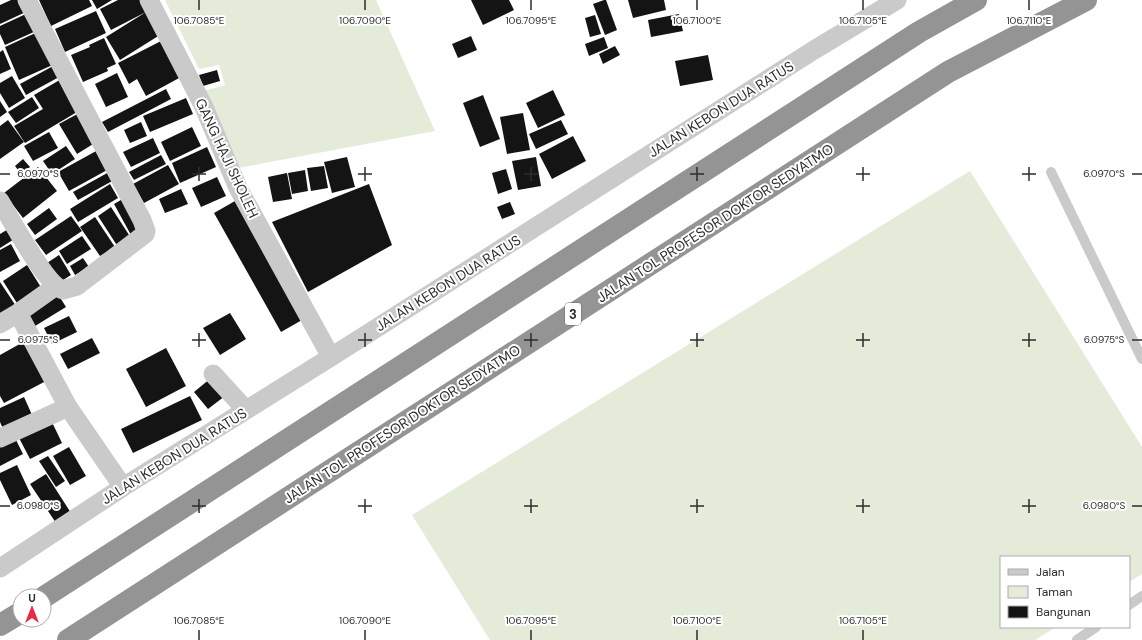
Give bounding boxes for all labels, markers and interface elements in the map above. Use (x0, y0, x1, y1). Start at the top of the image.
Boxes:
text: 106.7085°E (174, 14, 225, 27)
text: 106.7090°E (339, 14, 391, 27)
text: 106.7095°E (505, 14, 557, 27)
text: 106.7100°E (673, 14, 722, 27)
text: 106.7105°E (839, 14, 887, 27)
text: 106.7110°E (1006, 14, 1052, 27)
street label: JALAN KEBON DUA RATUS (645, 57, 797, 161)
street label: GANG HAJI SHOLEH (191, 95, 263, 221)
street label: JALAN TOL PROFESOR DOKTOR SEDYATMO (593, 140, 837, 306)
text: 6.0970°S (17, 167, 59, 180)
text: 6.0970°S (1083, 167, 1125, 180)
street label: JALAN KEBON DUA RATUS (372, 231, 524, 335)
road number: 3 (565, 303, 581, 325)
text: 6.0975°S (18, 333, 59, 346)
text: 6.0975°S (1084, 333, 1125, 346)
street label: JALAN TOL PROFESOR DOKTOR SEDYATMO (280, 341, 524, 507)
street label: JALAN KEBON DUA RATUS (98, 404, 250, 508)
text: 6.0980°S (17, 499, 59, 512)
text: 6.0980°S (1083, 499, 1125, 512)
legend (1000, 556, 1130, 628)
text: Jalan (1036, 564, 1065, 580)
text: Taman (1036, 584, 1073, 600)
north arrow (12, 588, 52, 628)
text: U (28, 591, 36, 605)
text: Bangunan (1036, 604, 1091, 620)
text: 106.7085°E (174, 614, 225, 627)
text: 106.7090°E (339, 614, 391, 627)
text: 106.7095°E (505, 614, 557, 627)
text: 106.7100°E (673, 614, 722, 627)
text: 106.7105°E (839, 614, 887, 627)

